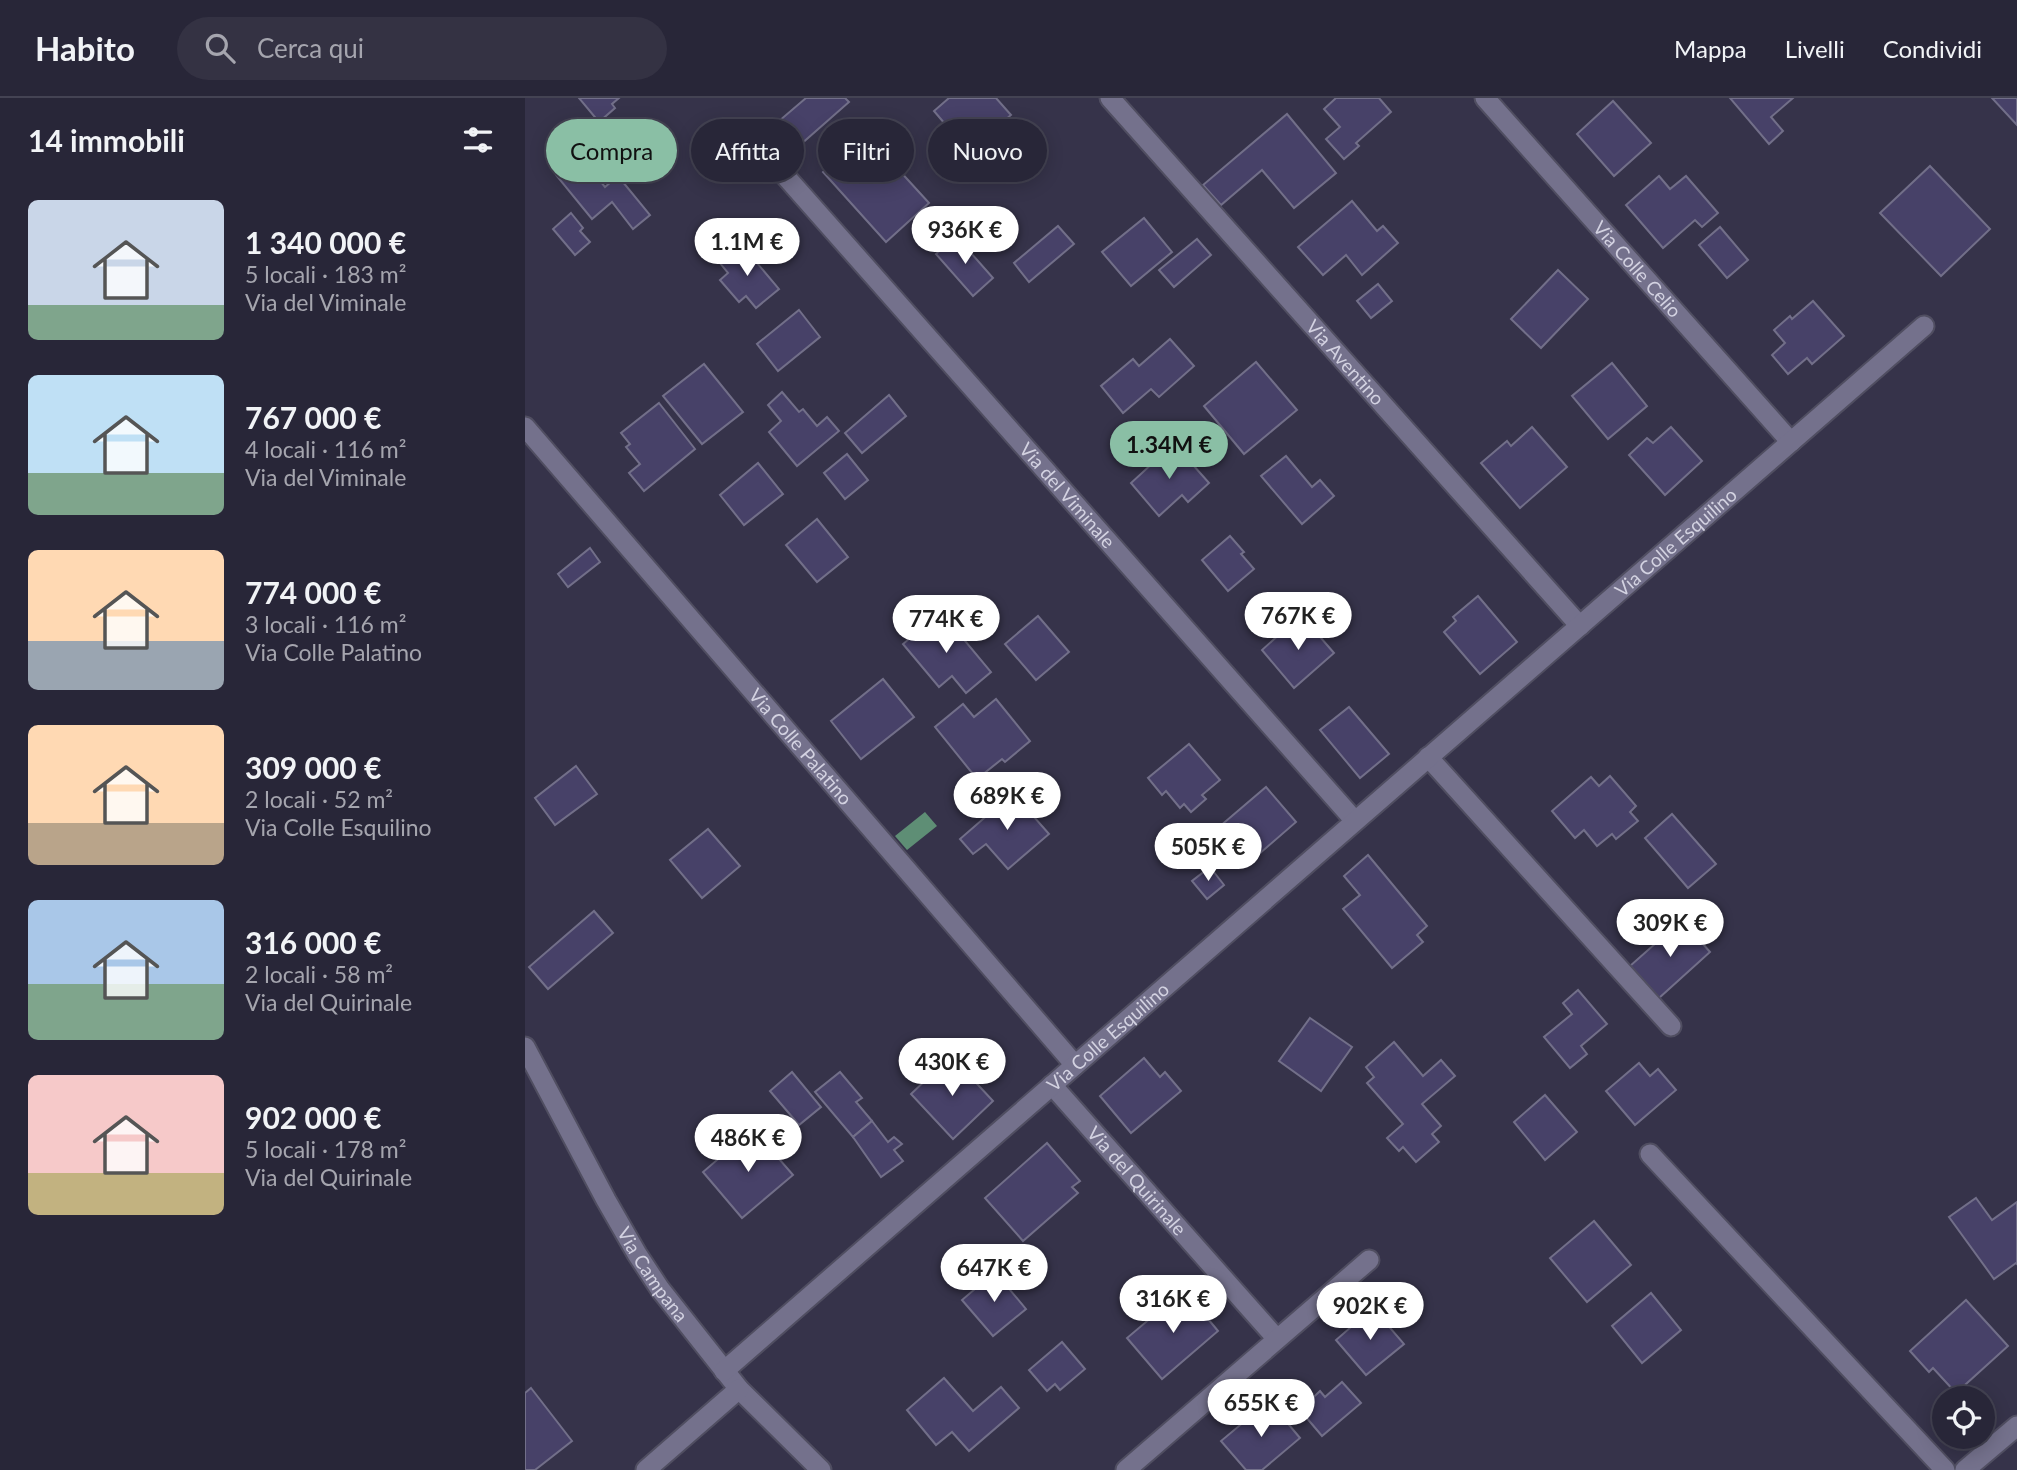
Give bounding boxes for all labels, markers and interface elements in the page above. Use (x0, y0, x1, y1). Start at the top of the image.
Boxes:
search box (177, 17, 667, 80)
text: Habito (35, 28, 135, 68)
icon: search (201, 29, 239, 67)
text: Cerca qui (257, 32, 364, 64)
text: Mappa (1674, 34, 1747, 63)
text: Livelli (1785, 34, 1845, 63)
text: Condividi (1883, 34, 1982, 63)
chip: Compra (546, 119, 677, 182)
chip: Affitta (691, 119, 804, 182)
chip: Filtri (818, 119, 914, 182)
chip: Nuovo (928, 119, 1047, 182)
icon: filters (459, 121, 497, 159)
text: 14 immobili (28, 122, 185, 158)
pin: 936K € (908, 206, 1022, 266)
text: 936K € (928, 215, 1002, 243)
street label: Via Colle Celio (1589, 216, 1686, 322)
pin: 1.1M € (690, 218, 804, 278)
text: 1 340 000 € (245, 224, 406, 260)
text: 1.1M € (711, 227, 783, 255)
icon: home (84, 228, 168, 312)
text: 5 locali · 183 m² (245, 260, 406, 288)
text: Via del Viminale (245, 288, 406, 316)
street label: Via Aventino (1302, 315, 1390, 409)
text: 767 000 € (245, 399, 381, 435)
icon: home (84, 403, 168, 487)
pin: 1.34M € (1104, 422, 1234, 481)
text: 1.34M € (1126, 430, 1212, 458)
text: 4 locali · 116 m² (245, 435, 406, 463)
street label: Via del Viminale (1015, 437, 1120, 553)
text: Via del Viminale (245, 463, 406, 491)
street label: Via Colle Esquilino (1610, 483, 1741, 601)
text: 774 000 € (245, 574, 381, 610)
icon: home (84, 578, 168, 662)
pin: 767K € (1241, 592, 1355, 652)
pin: 774K € (889, 596, 1003, 655)
text: 767K € (1261, 601, 1335, 629)
text: 774K € (909, 604, 983, 632)
text: 3 locali · 116 m² (245, 610, 406, 638)
text: Via Colle Palatino (245, 638, 422, 666)
street label: Via Colle Palatino (744, 683, 857, 809)
text: 309 000 € (245, 749, 381, 785)
icon: home (84, 753, 168, 837)
pin: 689K € (950, 772, 1064, 832)
text: 689K € (970, 781, 1044, 809)
text: 2 locali · 52 m² (245, 785, 393, 813)
text: Via Colle Esquilino (245, 813, 432, 841)
pin: 505K € (1151, 824, 1265, 883)
text: 505K € (1171, 832, 1245, 860)
pin: 309K € (1613, 900, 1727, 959)
text: 309K € (1633, 908, 1707, 936)
text: 316 000 € (245, 924, 381, 960)
icon: home (84, 928, 168, 1012)
text: 2 locali · 58 m² (245, 960, 393, 988)
street label: Via Colle Esquilino (1042, 977, 1173, 1096)
text: Via del Quirinale (245, 988, 412, 1016)
pin: 430K € (895, 1038, 1009, 1098)
text: 430K € (915, 1047, 989, 1075)
text: 902 000 € (245, 1099, 381, 1135)
icon: home (84, 1103, 168, 1187)
pin: 486K € (691, 1114, 805, 1174)
street label: Via del Quirinale (1083, 1121, 1192, 1240)
text: 486K € (711, 1123, 785, 1151)
text: 5 locali · 178 m² (245, 1135, 406, 1163)
text: Via del Quirinale (245, 1163, 412, 1191)
street label: Via Campana (613, 1223, 693, 1326)
pin: 647K € (937, 1244, 1051, 1304)
text: 647K € (957, 1253, 1031, 1281)
pin: 316K € (1116, 1276, 1230, 1335)
pin: 902K € (1313, 1282, 1427, 1342)
text: 316K € (1136, 1284, 1210, 1312)
text: 902K € (1333, 1291, 1407, 1319)
pin: 655K € (1204, 1380, 1318, 1439)
map controls (1932, 1386, 1995, 1449)
button: locate (1932, 1386, 1995, 1449)
text: 655K € (1224, 1388, 1298, 1416)

